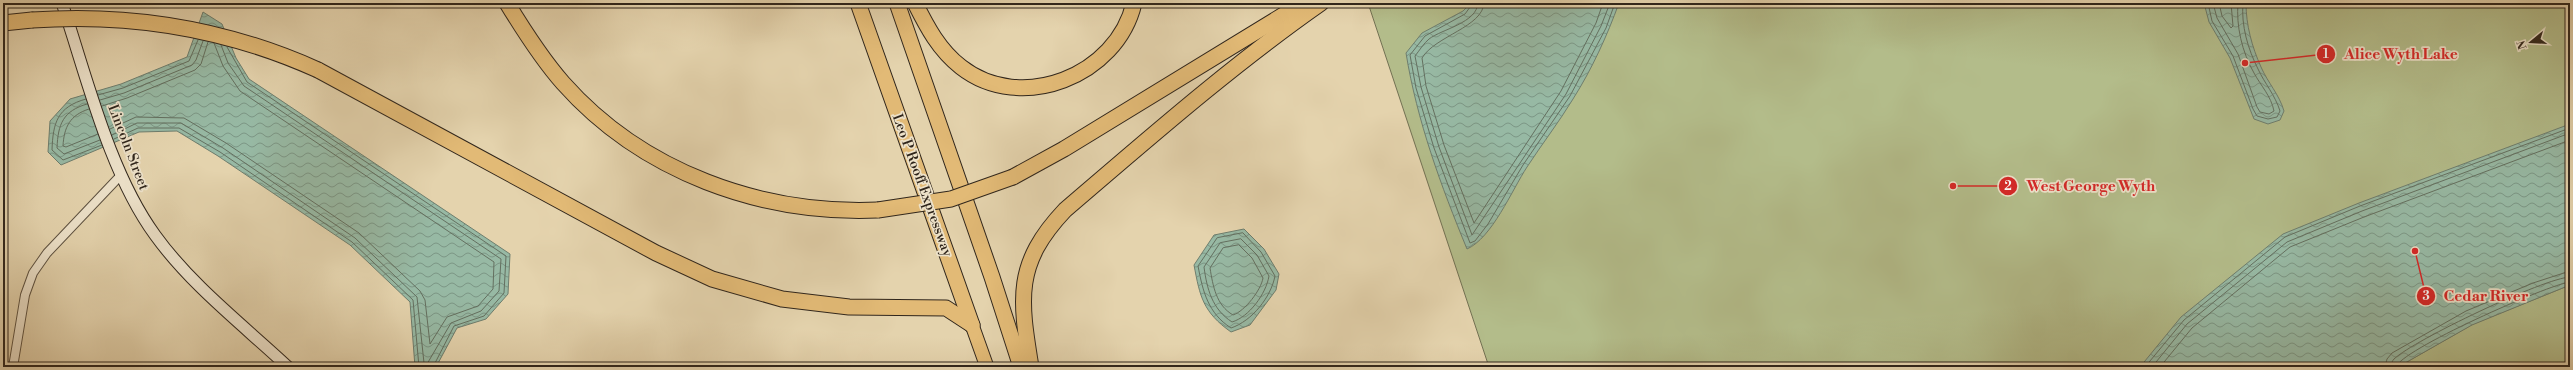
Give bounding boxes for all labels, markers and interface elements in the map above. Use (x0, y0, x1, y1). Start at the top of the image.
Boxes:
north arrow (2511, 22, 2551, 62)
text: N (2514, 38, 2530, 51)
callout: Alice Wyth Lake (2316, 40, 2466, 67)
text: Alice Wyth Lake (2343, 45, 2458, 64)
text: 1 (2323, 47, 2329, 62)
street label: Lincoln Street (103, 102, 153, 193)
street label: Leo P Rooff Expressway (888, 112, 956, 259)
callout: West George Wyth (1998, 173, 2163, 200)
text: West George Wyth (2026, 177, 2156, 196)
text: 2 (2004, 179, 2012, 194)
callout: Cedar River (2416, 283, 2537, 310)
text: Cedar River (2443, 287, 2529, 306)
text: 3 (2422, 289, 2430, 304)

